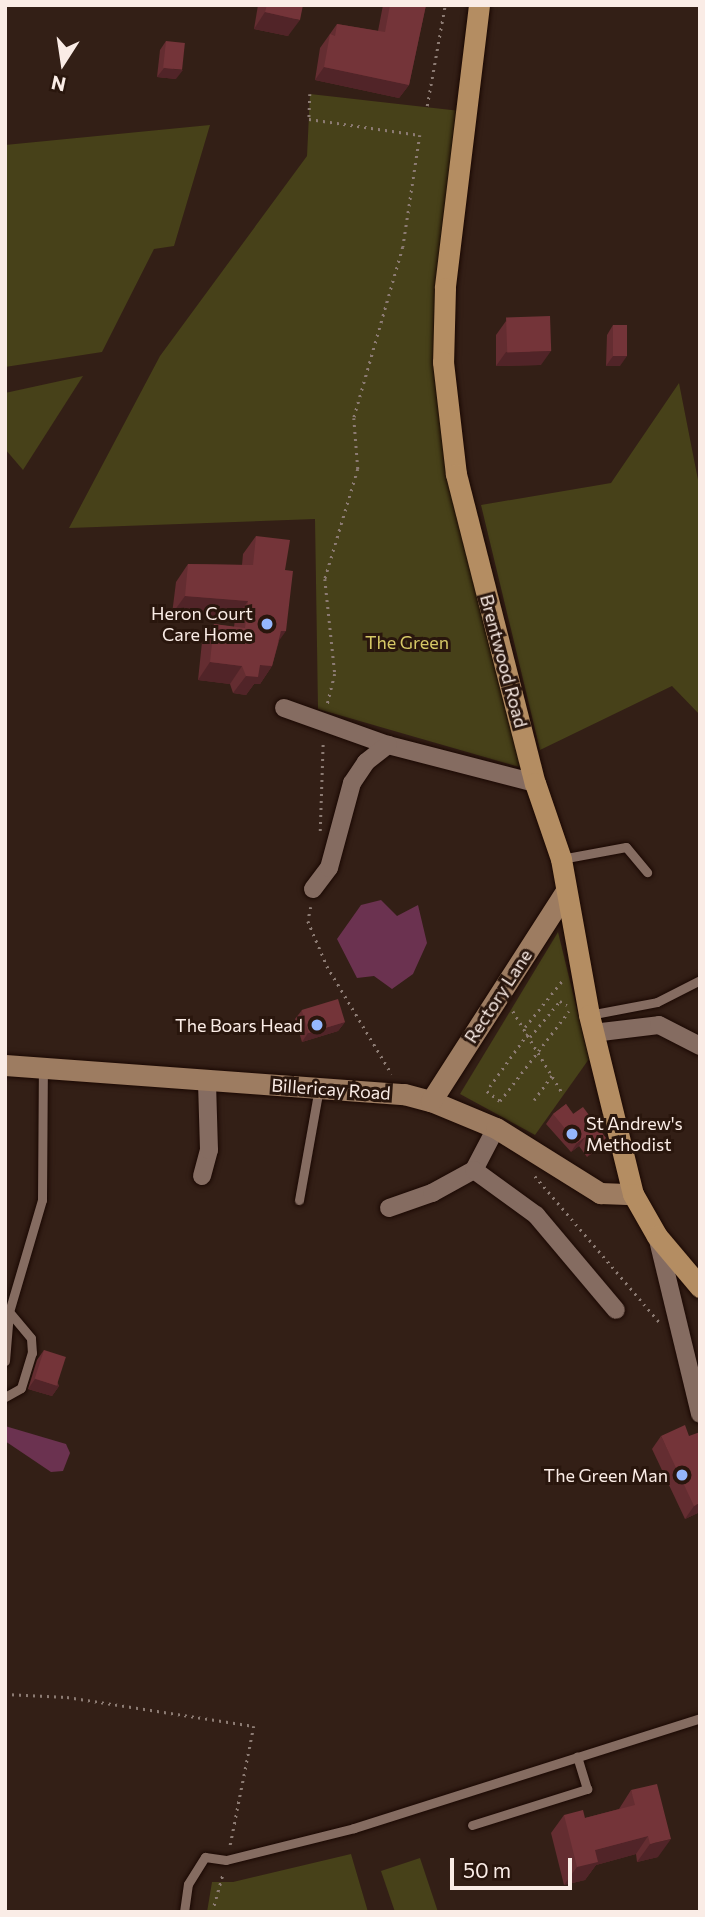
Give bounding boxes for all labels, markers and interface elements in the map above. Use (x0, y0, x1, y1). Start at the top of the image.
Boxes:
north arrow (28, 28, 98, 98)
text: N (49, 71, 68, 97)
street label: Brentwood Road (476, 592, 532, 730)
place label: Heron Court Care Home (151, 603, 253, 646)
marker: Heron Court Care Home (259, 616, 275, 632)
park label: The Green (365, 631, 449, 653)
street label: Rectory Lane (460, 945, 536, 1047)
place label: The Boars Head (175, 1014, 303, 1036)
marker: The Boars Head (309, 1017, 325, 1033)
street label: Billericay Road (271, 1074, 391, 1104)
place label: St Andrew's Methodist (586, 1113, 683, 1156)
marker: St Andrew's Methodist (564, 1126, 580, 1142)
place label: The Green Man (544, 1464, 668, 1486)
marker: The Green Man (674, 1467, 690, 1483)
scale bar (453, 1843, 576, 1887)
text: 50 m (463, 1857, 511, 1882)

